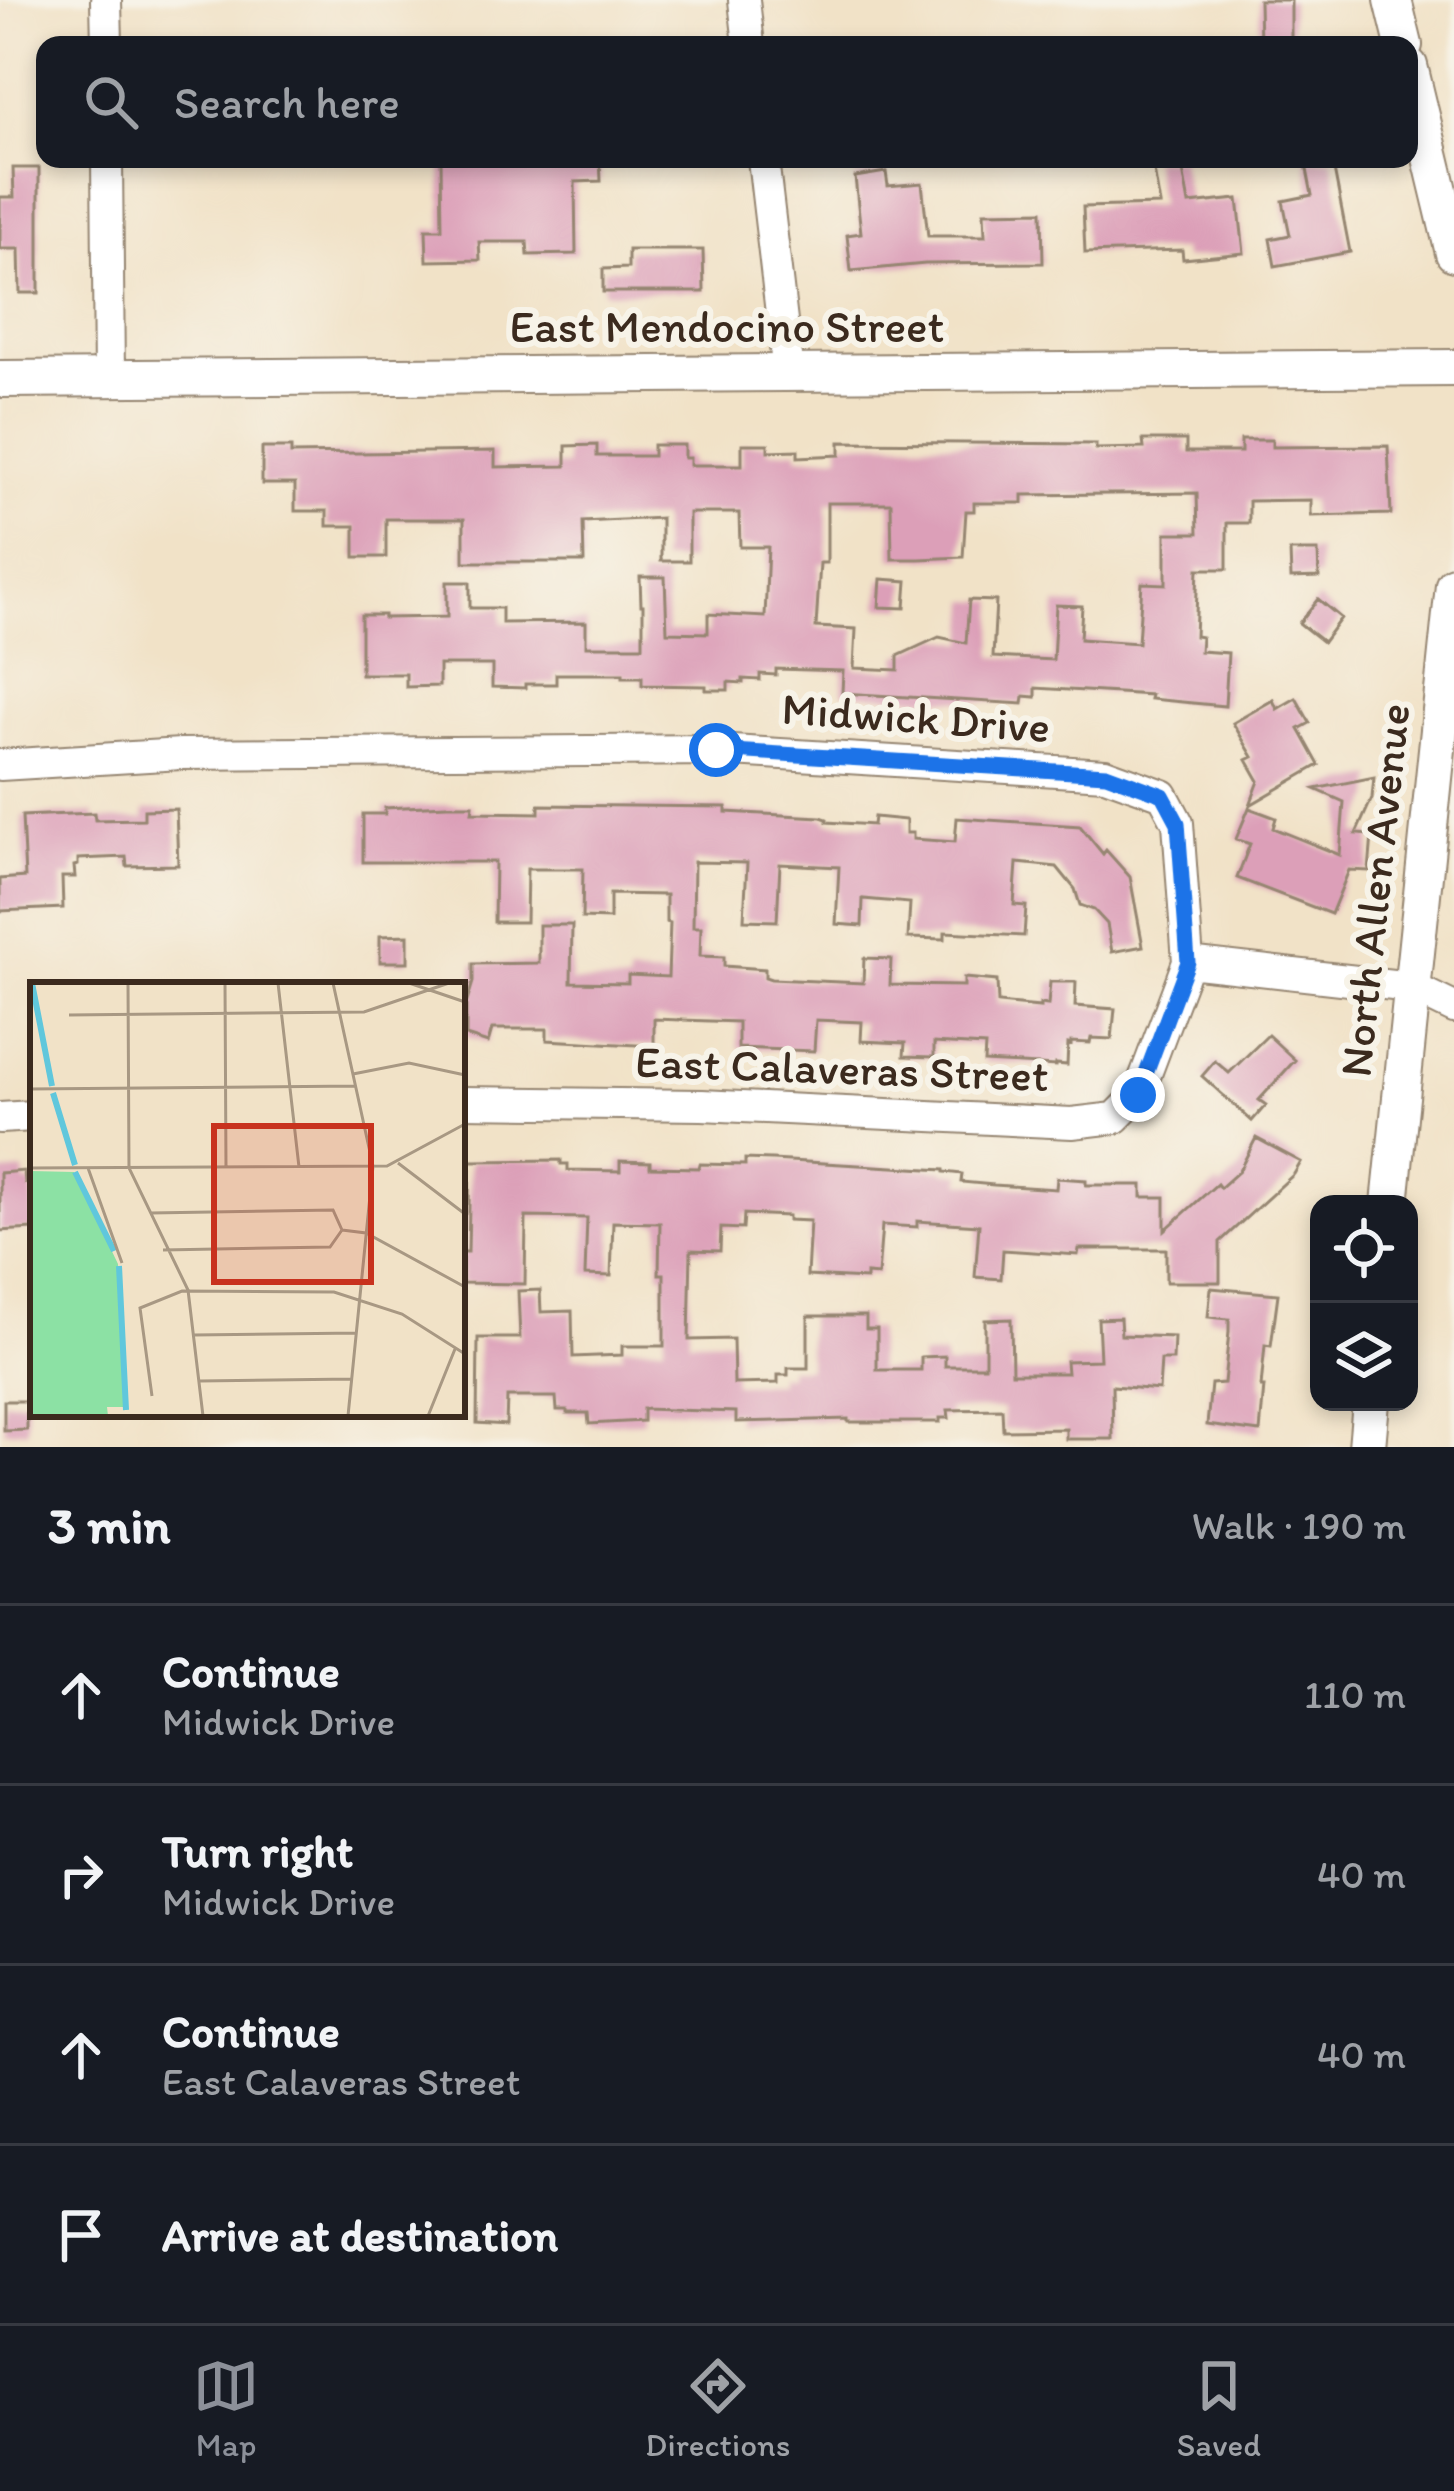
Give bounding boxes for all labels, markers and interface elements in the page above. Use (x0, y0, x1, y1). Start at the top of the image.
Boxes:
search box (36, 36, 1418, 168)
icon: search (78, 69, 144, 135)
text: Search here (174, 75, 400, 129)
street label: East Mendocino Street (510, 299, 944, 353)
street label: Midwick Drive (780, 681, 1052, 753)
street label: North Allen Avenue (1328, 701, 1420, 1079)
route start (689, 723, 743, 777)
inset map (30, 982, 465, 1417)
street label: East Calaveras Street (634, 1034, 1050, 1102)
route end (1111, 1068, 1165, 1122)
map controls (1310, 1195, 1418, 1411)
button: locate (1310, 1195, 1418, 1303)
button: layers (1310, 1303, 1418, 1411)
text: 3 min (48, 1495, 170, 1556)
text: Walk · 190 m (1192, 1502, 1406, 1549)
text: Continue (162, 1644, 340, 1698)
icon: ahead (48, 1662, 114, 1728)
text: 110 m (1304, 1671, 1406, 1718)
text: Midwick Drive (162, 1698, 395, 1745)
text: Turn right (162, 1824, 353, 1878)
icon: right (48, 1842, 114, 1908)
text: 40 m (1317, 1851, 1406, 1898)
text: Midwick Drive (162, 1878, 395, 1925)
text: Continue (162, 2004, 340, 2058)
icon: ahead (48, 2022, 114, 2088)
text: 40 m (1317, 2031, 1406, 2078)
text: East Calaveras Street (162, 2058, 520, 2105)
icon: arrive (48, 2202, 114, 2268)
text: Arrive at destination (162, 2208, 558, 2262)
tab: Map (193, 2353, 259, 2464)
tab: Directions (645, 2353, 790, 2464)
tab: Saved (1177, 2353, 1261, 2464)

